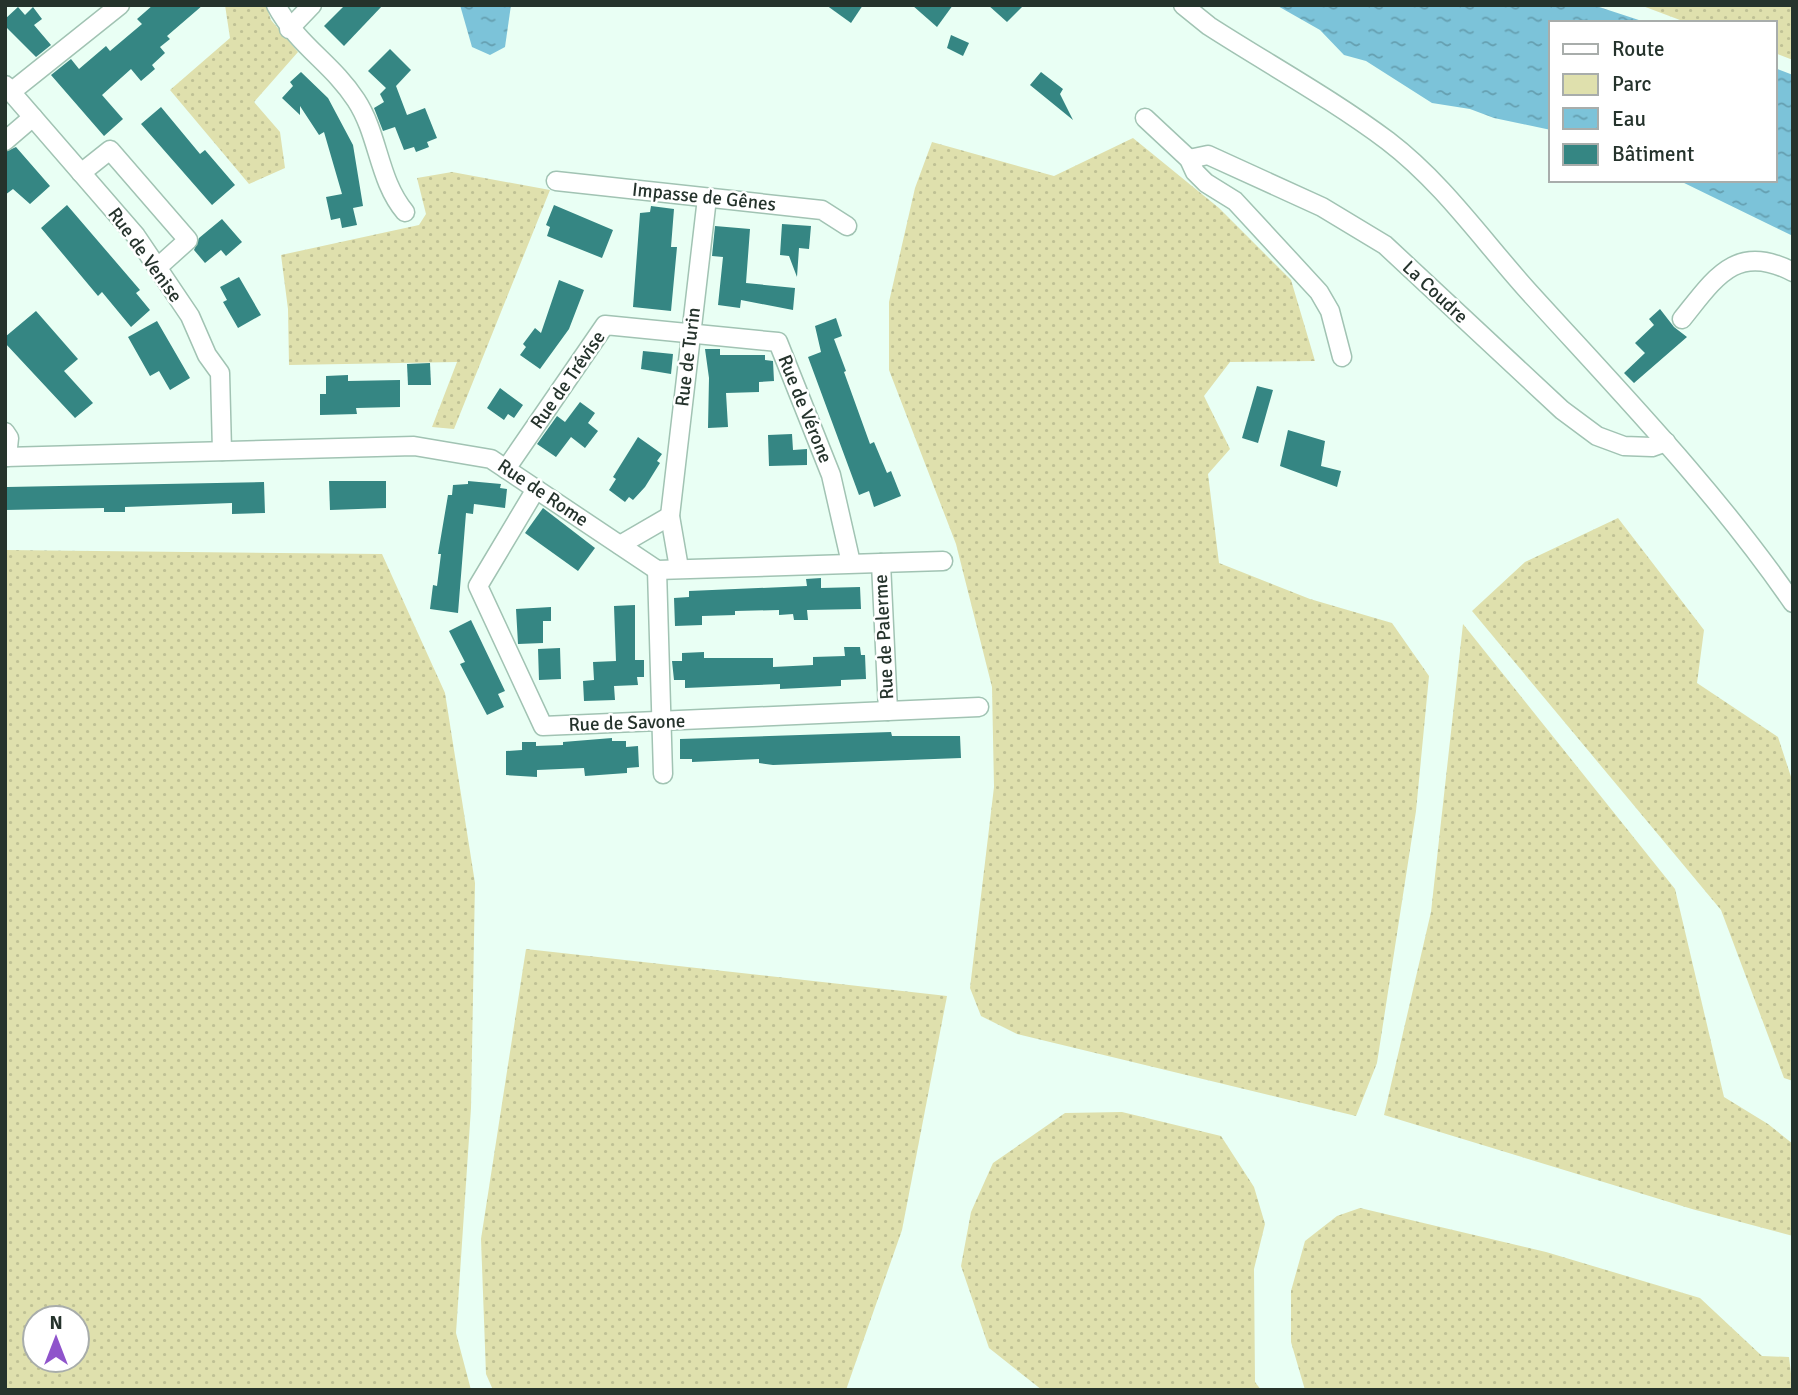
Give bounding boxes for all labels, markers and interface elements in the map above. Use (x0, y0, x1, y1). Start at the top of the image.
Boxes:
legend (1549, 21, 1777, 182)
text: Route (1612, 36, 1664, 62)
text: Parc (1612, 71, 1651, 97)
text: Eau (1612, 106, 1646, 132)
text: Bâtiment (1612, 141, 1694, 167)
street label: Impasse de Gênes (631, 178, 777, 216)
street label: Rue de Venise (102, 203, 188, 307)
street label: La Coudre (1397, 255, 1473, 329)
street label: Rue de Turin (670, 306, 706, 408)
street label: Rue de Trévise (525, 326, 611, 434)
street label: Rue de Vérone (772, 351, 838, 467)
street label: Rue de Rome (493, 454, 593, 532)
street label: Rue de Palerme (869, 574, 899, 700)
street label: Rue de Savone (568, 709, 686, 737)
north arrow (21, 1304, 91, 1374)
text: N (49, 1311, 63, 1335)

